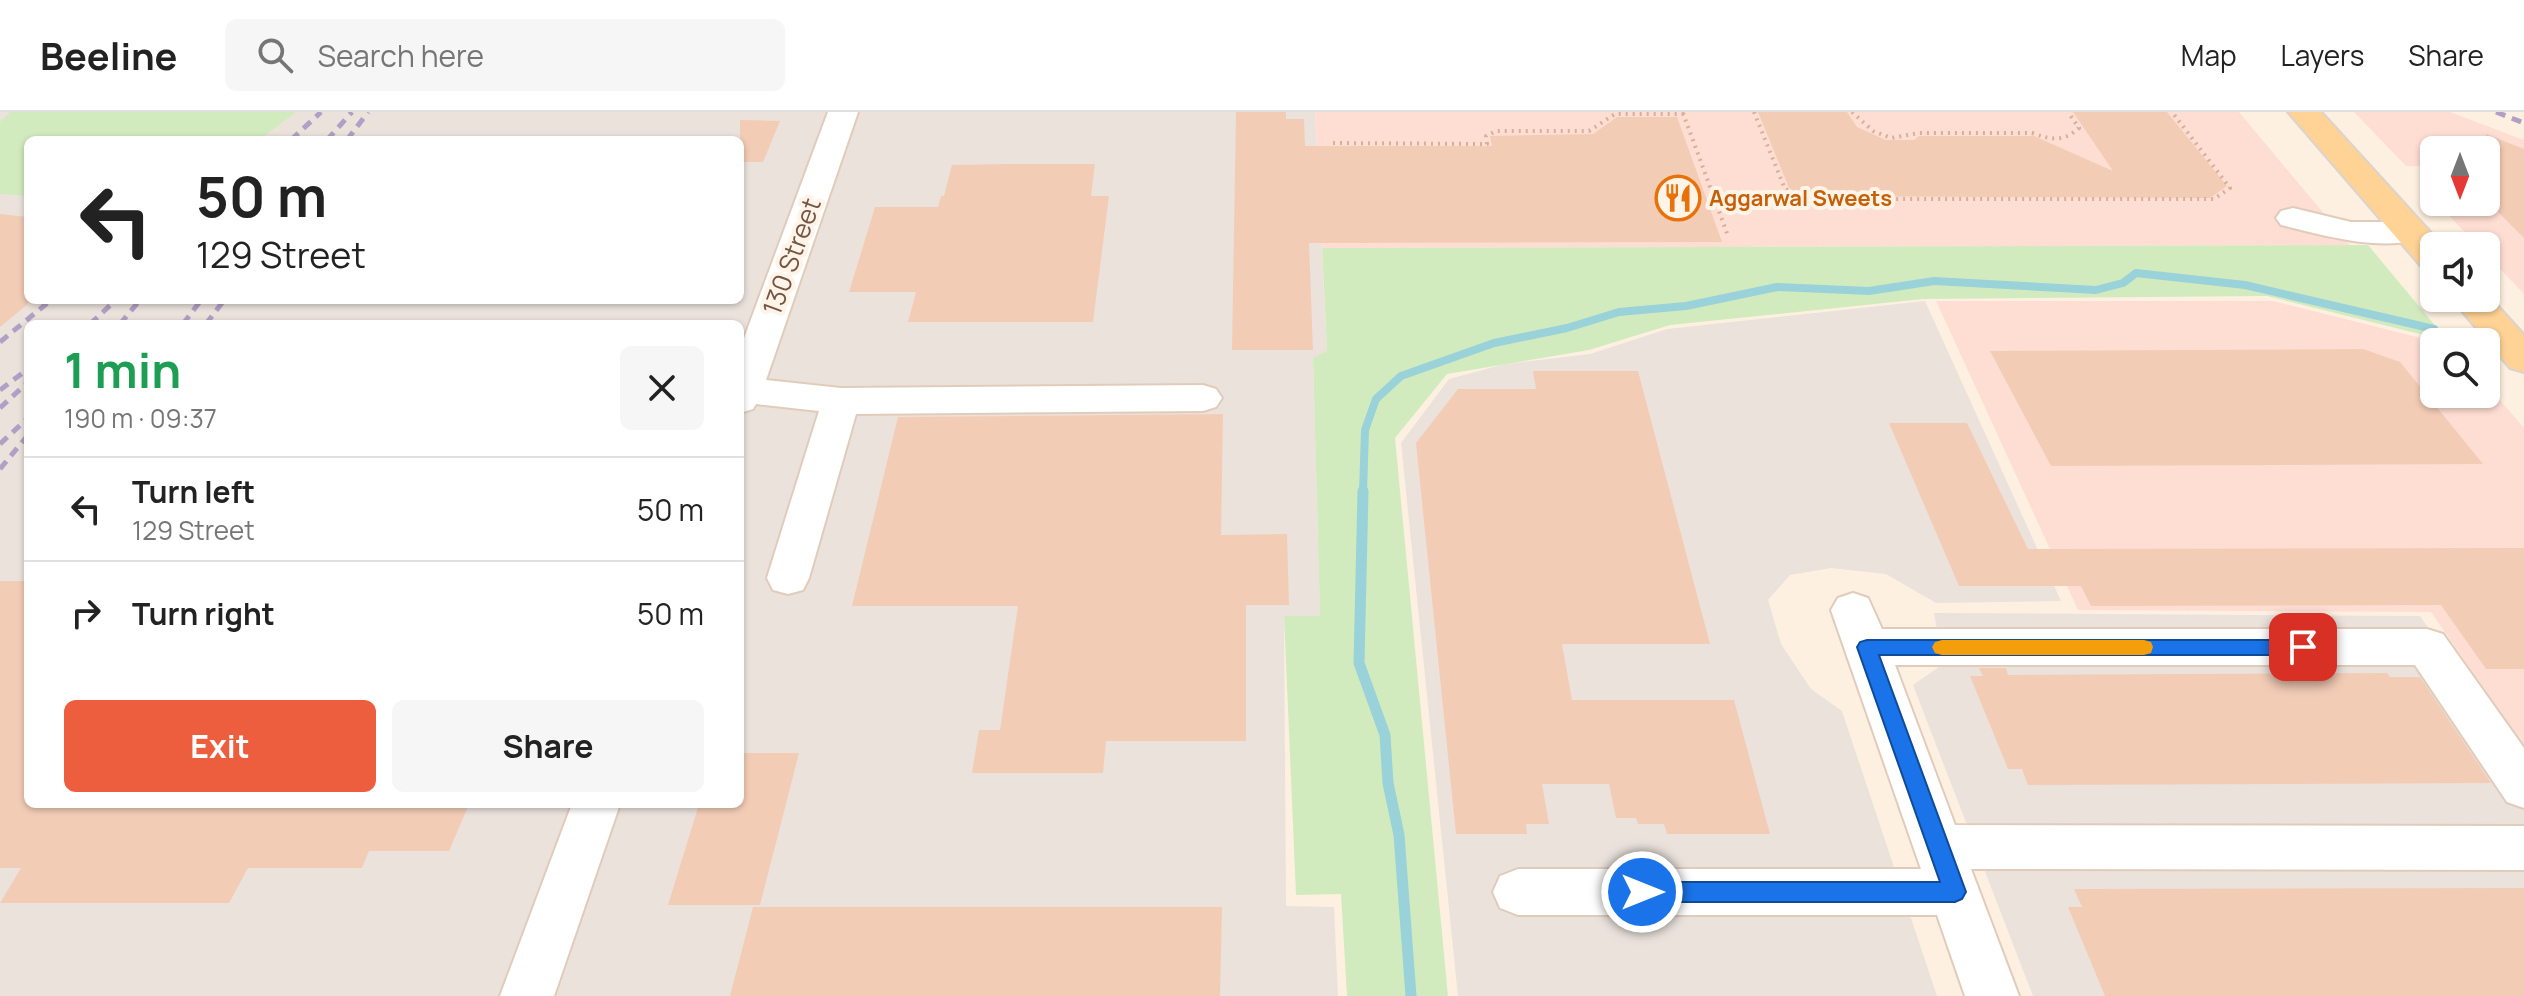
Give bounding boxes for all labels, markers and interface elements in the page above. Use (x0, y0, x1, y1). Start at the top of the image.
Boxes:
search box (225, 19, 785, 91)
text: Beeline (40, 29, 177, 81)
icon: search (253, 33, 297, 77)
text: Search here (317, 35, 484, 76)
text: Map (2181, 36, 2237, 74)
text: Layers (2281, 36, 2364, 74)
text: Share (2408, 36, 2484, 74)
north arrow (2420, 136, 2500, 216)
map controls (2420, 136, 2500, 408)
text: 50 m (196, 157, 327, 234)
icon: left (64, 168, 168, 272)
restaurant icon: Aggarwal Sweets (1654, 174, 1702, 222)
place label: Aggarwal Sweets (1709, 183, 1892, 213)
street label: 130 Street (753, 193, 829, 319)
text: 129 Street (196, 230, 366, 279)
button: sound (2420, 232, 2500, 312)
button: search (2420, 328, 2500, 408)
text: 1 min (64, 337, 181, 402)
button: close (620, 346, 704, 430)
text: 190 m · 09:37 (64, 400, 217, 436)
text: Turn left (132, 471, 255, 512)
icon: left (64, 487, 108, 531)
text: 50 m (637, 489, 704, 530)
text: 129 Street (132, 512, 255, 548)
icon: right (64, 591, 108, 635)
text: Turn right (132, 593, 275, 634)
text: 50 m (637, 593, 704, 634)
pin (2269, 613, 2337, 681)
icon: arrive (2281, 625, 2325, 669)
button: Exit (64, 700, 376, 792)
button: Share (392, 700, 704, 792)
position arrow (1600, 850, 1684, 934)

